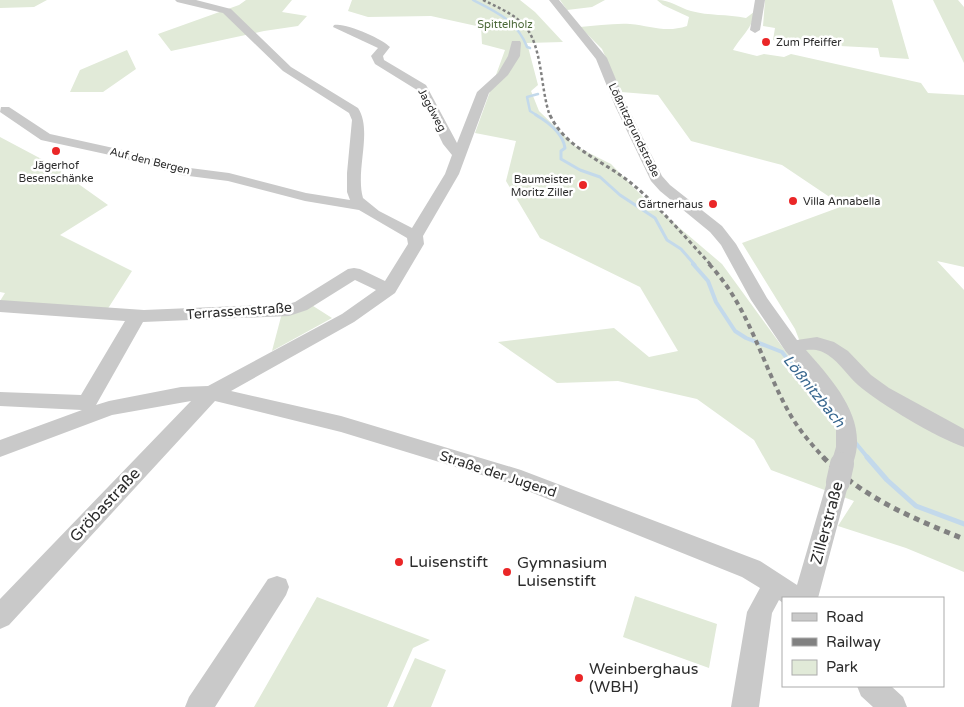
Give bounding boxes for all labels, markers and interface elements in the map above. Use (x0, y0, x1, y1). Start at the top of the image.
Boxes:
park label: Spittelholz (477, 18, 533, 31)
marker: Zum Pfeiffer (760, 36, 772, 48)
place label: Zum Pfeiffer (776, 36, 842, 49)
street label: Lößnitzgrundstraße (606, 81, 662, 179)
street label: Jagdweg (415, 86, 449, 134)
marker: Jägerhof Besenschänke (50, 145, 62, 157)
street label: Auf den Bergen (109, 145, 191, 177)
place label: Jägerhof Besenschänke (19, 159, 93, 185)
place label: Baumeister Moritz Ziller (511, 173, 574, 199)
marker: Baumeister Moritz Ziller (577, 179, 589, 191)
marker: Villa Annabella (787, 195, 799, 207)
place label: Villa Annabella (803, 195, 880, 208)
place label: Gärtnerhaus (638, 198, 703, 211)
marker: Gärtnerhaus (707, 198, 719, 210)
street label: Terrassenstraße (186, 299, 292, 323)
water label: Lößnitzbach (779, 351, 849, 432)
street label: Straße der Jugend (437, 447, 559, 501)
street label: Gröbastraße (65, 464, 145, 546)
street label: Zillerstraße (806, 479, 848, 567)
place label: Luisenstift (409, 552, 488, 572)
place label: Gymnasium Luisenstift (517, 553, 607, 591)
marker: Luisenstift (393, 556, 405, 568)
marker: Gymnasium Luisenstift (501, 566, 513, 578)
legend (782, 597, 944, 687)
text: Road (826, 608, 864, 626)
text: Railway (826, 633, 881, 651)
text: Park (826, 658, 858, 676)
place label: Weinberghaus (WBH) (589, 659, 698, 697)
marker: Weinberghaus (WBH) (573, 672, 585, 684)

